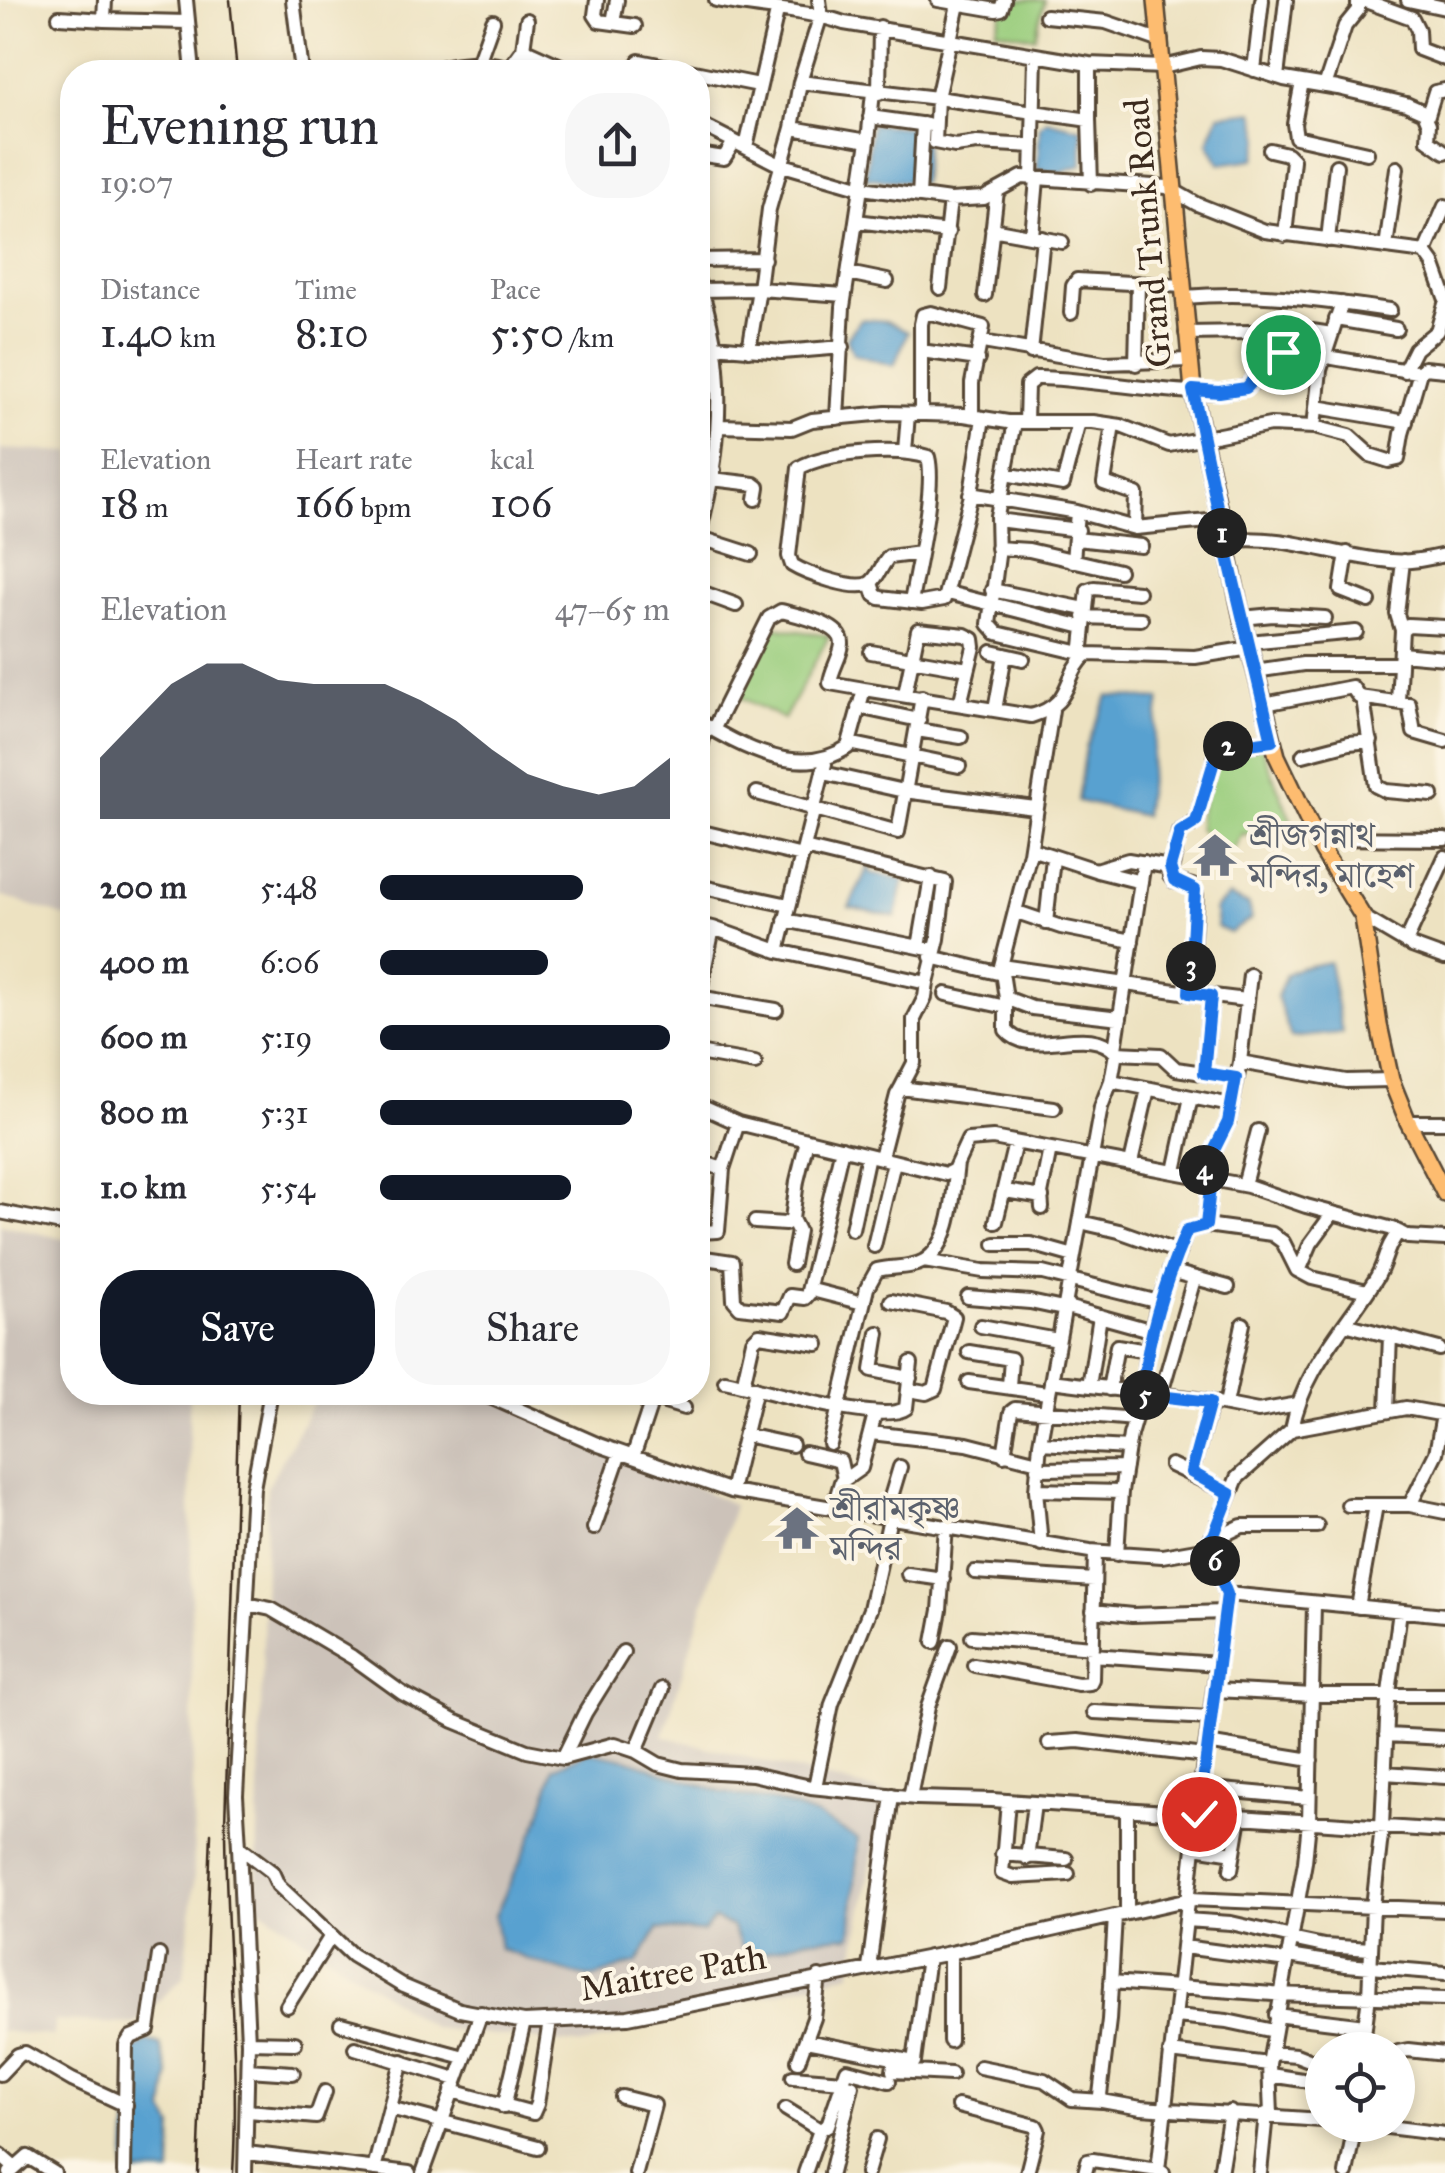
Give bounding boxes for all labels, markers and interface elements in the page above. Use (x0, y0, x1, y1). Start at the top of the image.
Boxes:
text: Evening run (100, 92, 379, 159)
button: share (565, 93, 670, 198)
street label: Grand Trunk Road (1115, 96, 1181, 369)
text: 19:07 (100, 163, 173, 202)
text: Distance (100, 272, 200, 307)
text: Time (295, 272, 357, 307)
text: Pace (490, 272, 541, 307)
text: 1.40 (100, 307, 174, 359)
text: 8:10 (295, 307, 369, 359)
text: 5:50 (490, 307, 564, 359)
pin (1241, 310, 1326, 395)
text: km (174, 320, 216, 355)
text: /km (564, 320, 614, 355)
icon: arrive (1256, 325, 1311, 380)
text: Elevation (100, 442, 211, 477)
text: Heart rate (295, 442, 413, 477)
text: kcal (490, 442, 534, 477)
text: 18 (100, 477, 139, 529)
text: 166 (295, 477, 355, 529)
text: 106 (490, 477, 552, 529)
text: m (139, 490, 169, 525)
text: bpm (355, 490, 412, 525)
pin: 1 (1197, 508, 1247, 558)
text: 1 (1216, 515, 1228, 550)
text: Elevation (100, 590, 227, 629)
text: 47–65 m (555, 590, 670, 629)
pin: 2 (1203, 721, 1253, 771)
text: 2 (1221, 728, 1235, 763)
place label: শ্রীজগন্নাথ মন্দির, মাহেশ (1246, 814, 1416, 897)
temple icon: শ্রীজগন্নাথ মন্দির, মাহেশ (1191, 831, 1239, 879)
text: 200 m (100, 868, 187, 907)
text: 5:48 (260, 868, 318, 907)
pin: 3 (1166, 941, 1216, 991)
text: 400 m (100, 943, 189, 982)
text: 6:06 (260, 943, 320, 982)
text: 3 (1185, 948, 1197, 983)
text: 600 m (100, 1018, 187, 1057)
text: 5:19 (260, 1018, 313, 1057)
text: 800 m (100, 1093, 188, 1132)
text: 5:31 (260, 1093, 308, 1132)
pin: 4 (1179, 1145, 1229, 1195)
text: 4 (1196, 1152, 1212, 1187)
text: 1.0 km (100, 1168, 187, 1207)
text: 5:54 (260, 1168, 315, 1207)
button: Save (100, 1270, 375, 1385)
button: Share (395, 1270, 670, 1385)
pin: 5 (1120, 1370, 1170, 1420)
text: 5 (1138, 1377, 1152, 1412)
place label: শ্রীরামকৃষ্ণ মন্দির (828, 1487, 961, 1570)
temple icon: শ্রীরামকৃষ্ণ মন্দির (773, 1504, 821, 1552)
pin: 6 (1190, 1536, 1240, 1586)
text: 6 (1208, 1543, 1222, 1578)
pin (1157, 1772, 1242, 1857)
icon: check (1172, 1787, 1227, 1842)
street label: Maitree Path (577, 1935, 769, 2011)
map controls (1305, 2032, 1415, 2142)
button: locate (1305, 2032, 1415, 2142)

